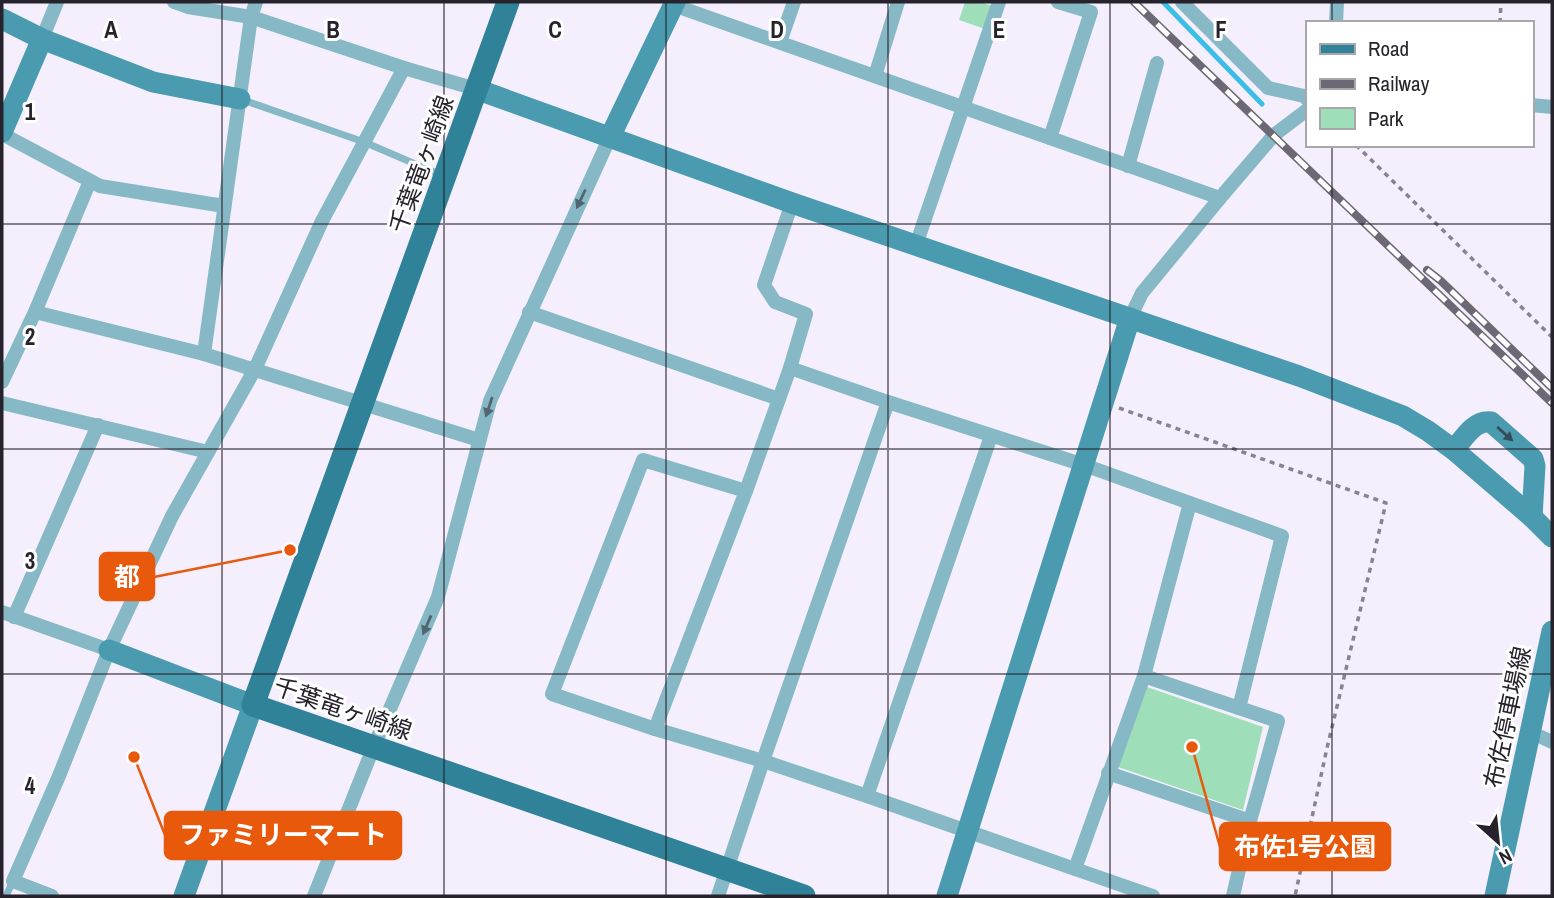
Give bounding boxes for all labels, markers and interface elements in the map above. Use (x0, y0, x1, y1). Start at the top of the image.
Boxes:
text: A (104, 14, 118, 45)
text: B (326, 14, 340, 45)
text: C (548, 14, 562, 45)
text: D (770, 14, 784, 45)
text: E (993, 14, 1005, 45)
text: F (1215, 14, 1227, 45)
legend (1306, 21, 1533, 147)
text: Road (1368, 34, 1409, 63)
text: Railway (1368, 69, 1430, 98)
street label: 千葉竜ヶ崎線 (381, 91, 461, 237)
text: 1 (25, 96, 36, 127)
text: Park (1368, 104, 1404, 133)
one-way arrow (576, 189, 587, 209)
text: 2 (25, 321, 35, 352)
one-way arrow (483, 396, 493, 417)
one-way arrow (1496, 426, 1513, 442)
text: 3 (25, 545, 35, 576)
callout: 都 (100, 553, 154, 600)
text: 都 (114, 559, 140, 594)
one-way arrow (421, 615, 432, 636)
street label: 布佐停車場線 (1476, 643, 1538, 791)
street label: 千葉竜ヶ崎線 (270, 669, 416, 747)
text: 4 (25, 770, 36, 801)
north arrow (1463, 807, 1533, 877)
callout: ファミリーマート (165, 812, 401, 859)
text: ファミリーマート (179, 817, 387, 852)
callout: 布佐1号公園 (1220, 823, 1390, 870)
text: 布佐1号公園 (1234, 829, 1376, 864)
text: N (1495, 843, 1517, 871)

